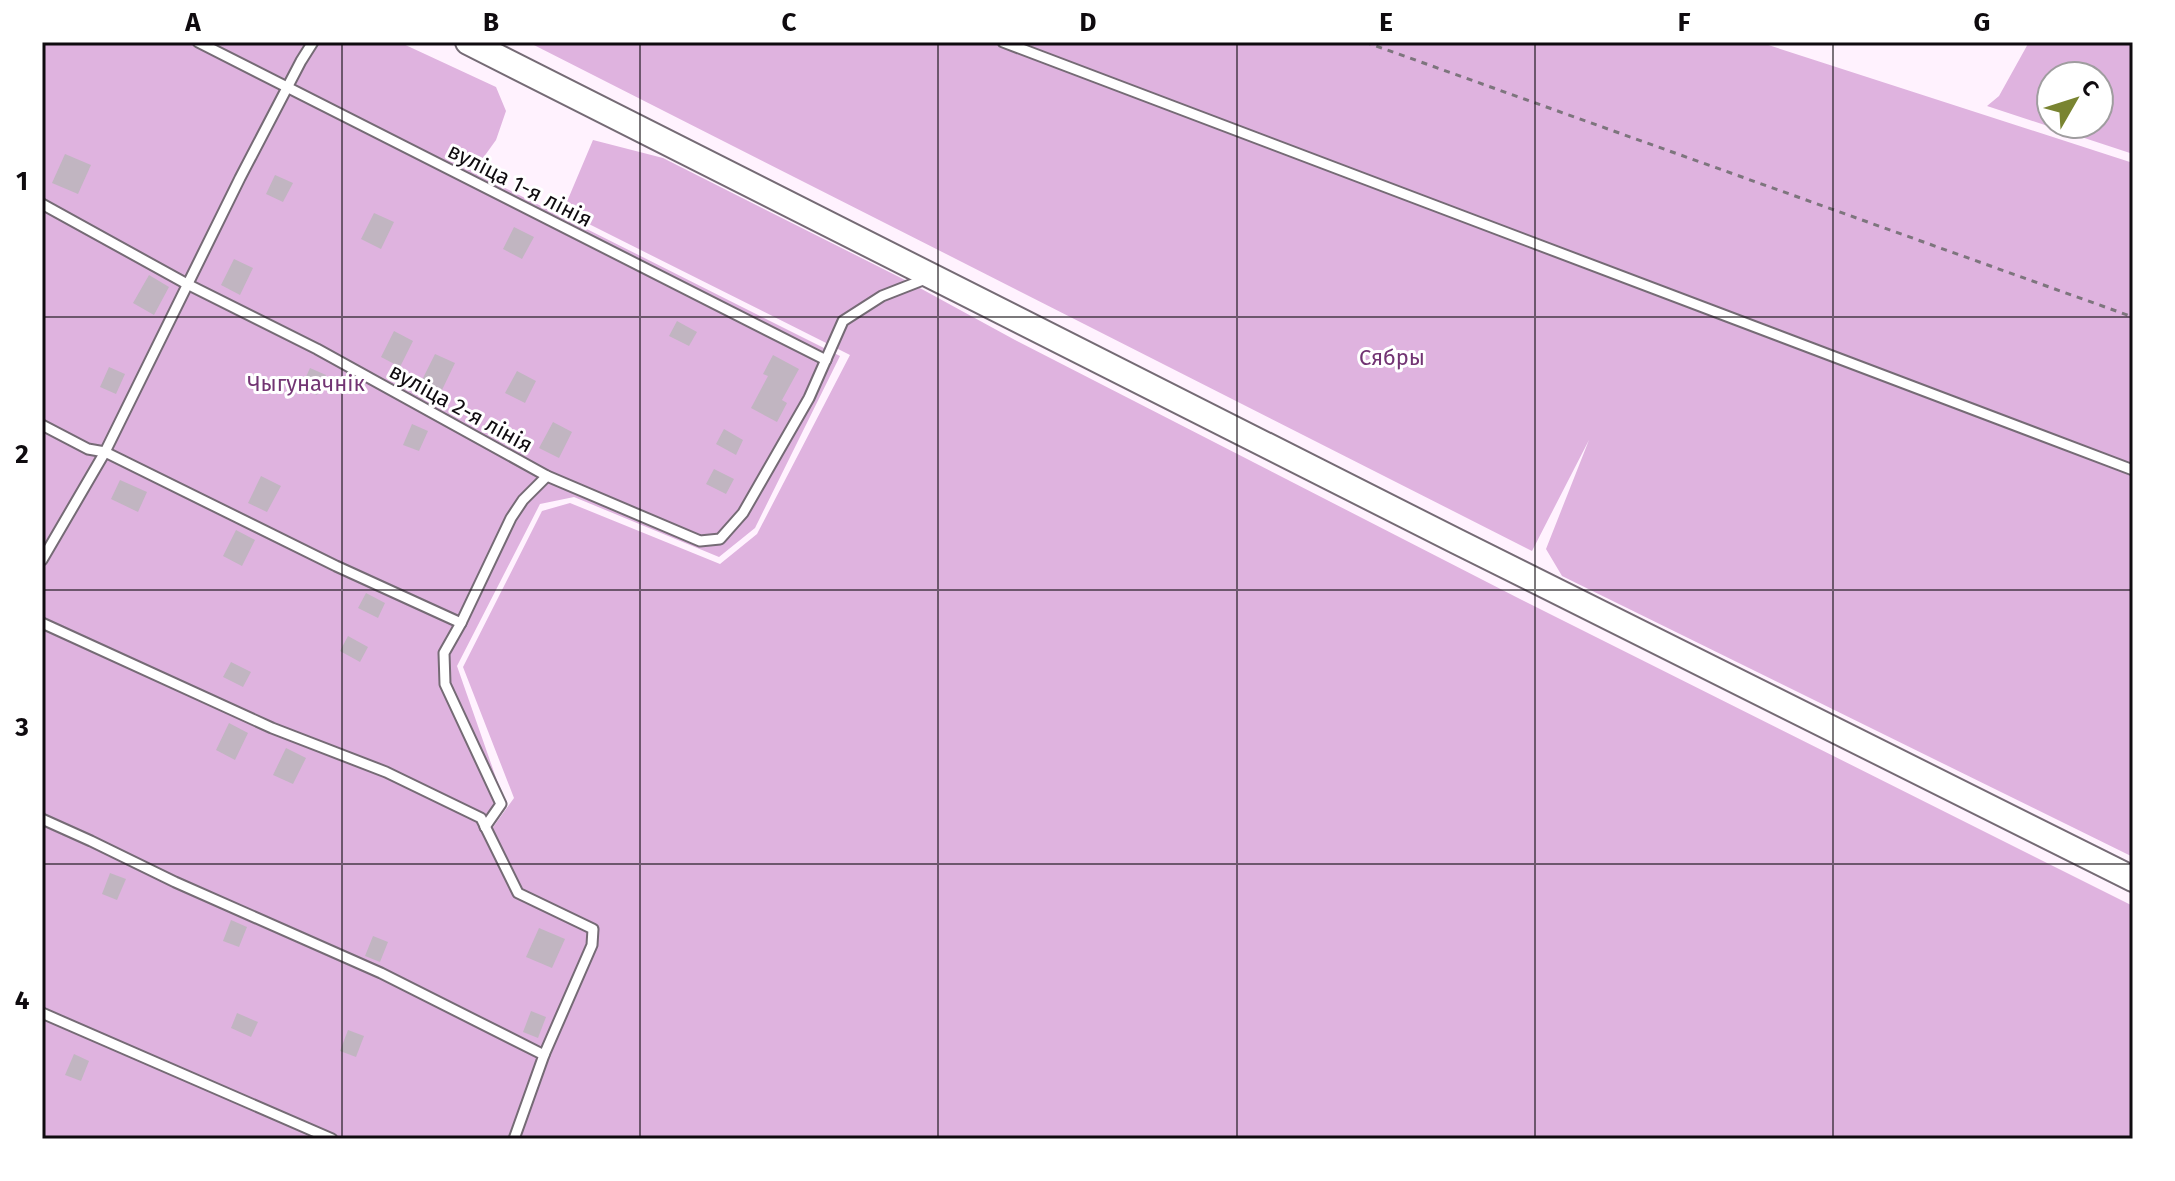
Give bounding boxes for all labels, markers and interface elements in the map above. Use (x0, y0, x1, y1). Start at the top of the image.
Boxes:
text: A (184, 7, 201, 38)
text: B (483, 7, 499, 38)
text: C (782, 7, 797, 38)
text: D (1080, 7, 1097, 38)
text: E (1379, 7, 1393, 38)
text: F (1678, 7, 1691, 38)
text: G (1974, 7, 1990, 38)
north arrow (2035, 60, 2115, 140)
text: С (2076, 74, 2105, 101)
street label: вуліца 1-я лінія (443, 137, 597, 233)
text: 1 (16, 166, 28, 197)
park label: Сябры (1359, 344, 1425, 371)
street label: вуліца 2-я лінія (385, 357, 537, 459)
park label: Чыгуначнік (247, 370, 365, 397)
text: 2 (15, 439, 29, 470)
text: 3 (14, 712, 29, 743)
text: 4 (15, 985, 30, 1016)

